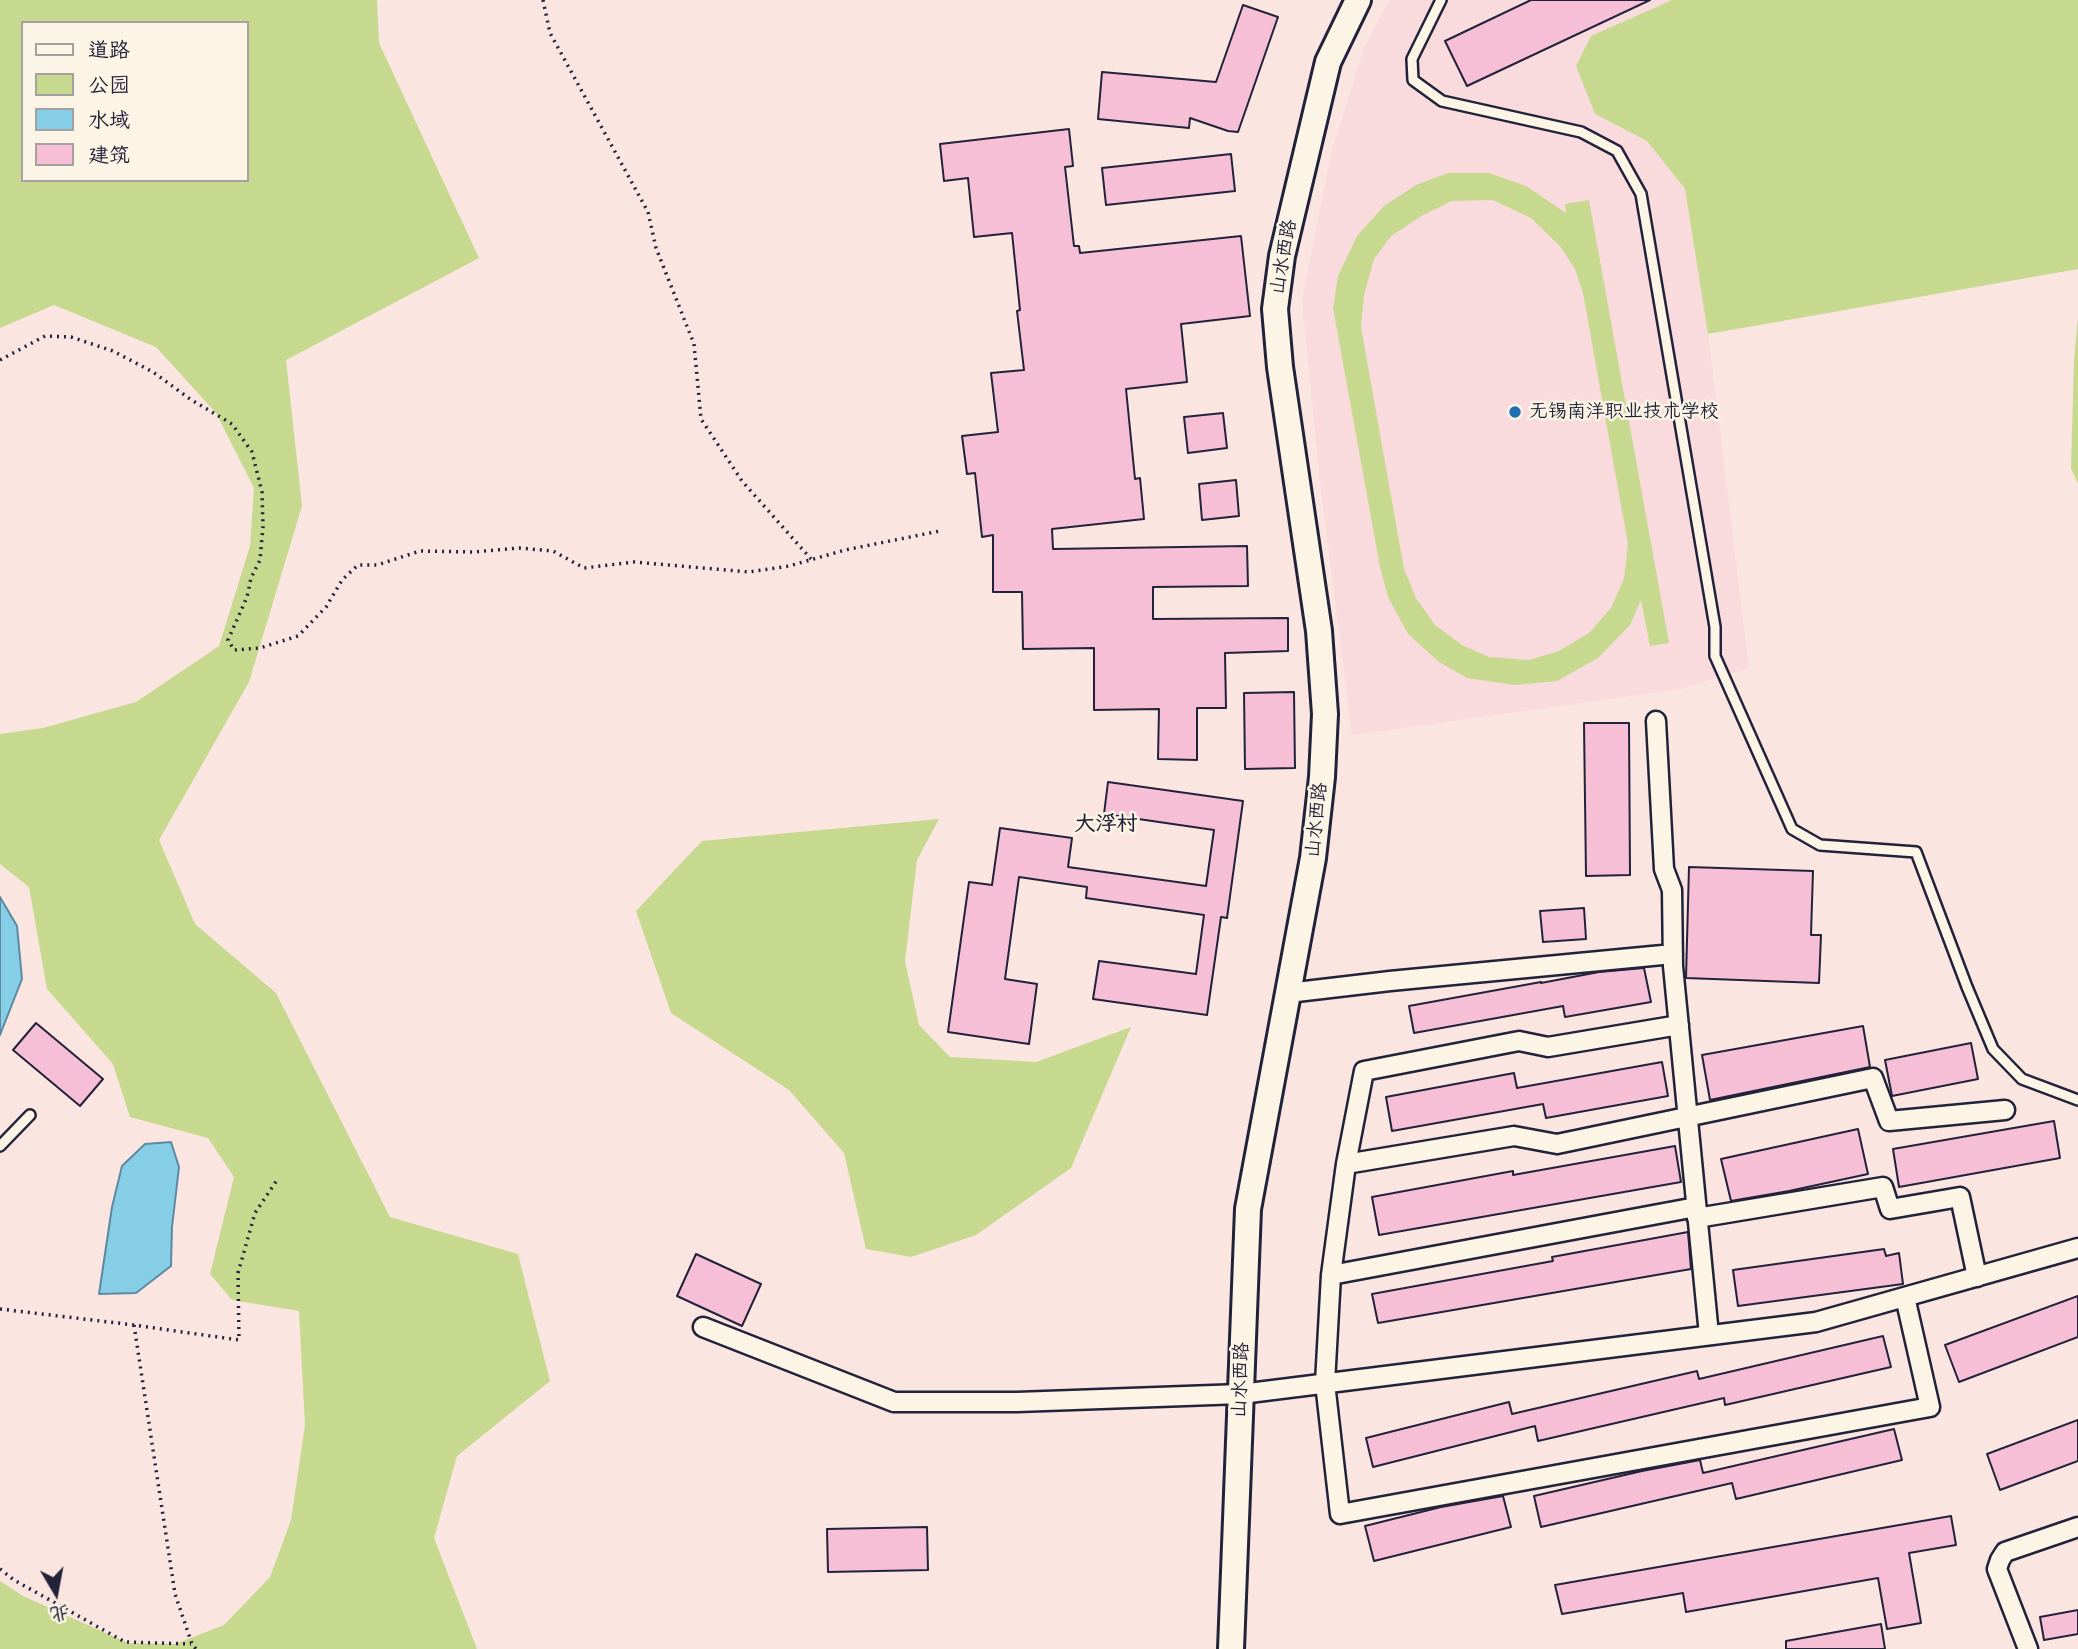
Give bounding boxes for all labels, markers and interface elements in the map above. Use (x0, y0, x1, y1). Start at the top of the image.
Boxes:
legend (21, 21, 248, 182)
text: 道路 (88, 35, 130, 64)
text: 公园 (88, 70, 130, 99)
text: 水域 (88, 105, 130, 134)
text: 建筑 (88, 140, 130, 169)
street label: 山水西路 (1266, 218, 1302, 296)
place label: 无锡南洋职业技术学校 (1529, 401, 1719, 423)
marker: 无锡南洋职业技术学校 (1507, 404, 1523, 420)
street label: 山水西路 (1302, 781, 1332, 859)
district label: 大浮村 (1075, 811, 1137, 837)
street label: 山水西路 (1228, 1342, 1254, 1418)
north arrow (21, 1558, 91, 1628)
text: 北 (48, 1599, 71, 1628)

